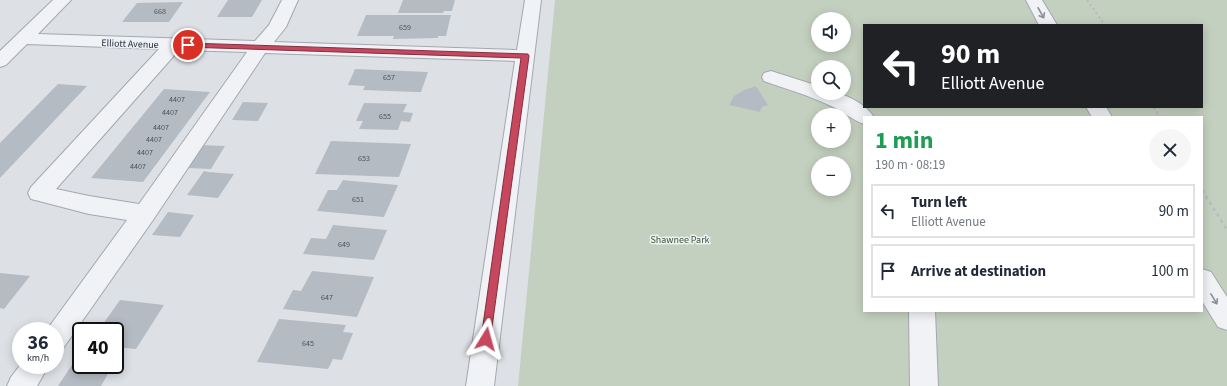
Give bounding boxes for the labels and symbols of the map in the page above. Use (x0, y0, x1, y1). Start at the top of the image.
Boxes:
house number: 668 (154, 6, 166, 17)
one-way arrow (1038, 6, 1045, 18)
house number: 659 (399, 22, 411, 33)
pin (171, 28, 205, 62)
street label: Elliott Avenue (101, 36, 159, 52)
house number: 657 (383, 72, 395, 83)
house number: 4407 (169, 94, 185, 105)
house number: 4407 (162, 107, 178, 118)
house number: 655 (379, 111, 391, 122)
house number: 4407 (153, 122, 169, 133)
house number: 4407 (146, 134, 162, 145)
house number: 4407 (137, 147, 153, 158)
house number: 653 (358, 153, 370, 164)
house number: 4407 (130, 161, 146, 172)
house number: 651 (352, 194, 364, 205)
park label: Shawnee Park (650, 233, 710, 247)
house number: 649 (338, 239, 350, 250)
house number: 647 (321, 292, 333, 303)
one-way arrow (1211, 293, 1219, 305)
position arrow (465, 318, 507, 360)
speed limit sign: 40 (72, 322, 124, 374)
house number: 645 (302, 338, 314, 349)

